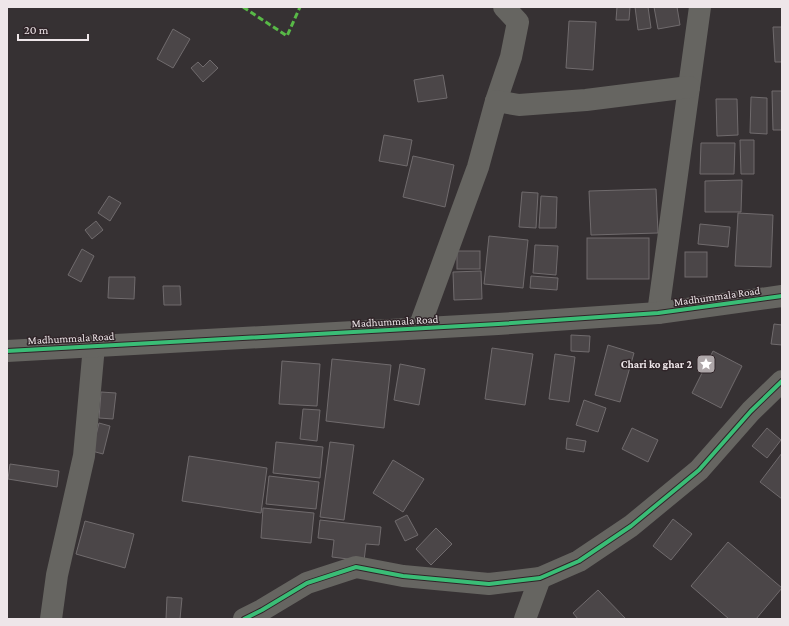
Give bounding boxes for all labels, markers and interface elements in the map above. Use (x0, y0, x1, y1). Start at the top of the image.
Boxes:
scale bar (18, 16, 88, 42)
text: 20 m (24, 23, 49, 37)
street label: Madhummala Road (673, 284, 761, 308)
street label: Madhummala Road (351, 313, 439, 329)
street label: Madhummala Road (27, 330, 115, 346)
place icon: Chari ko ghar 2 (695, 353, 717, 375)
place label: Chari ko ghar 2 (621, 358, 692, 370)

